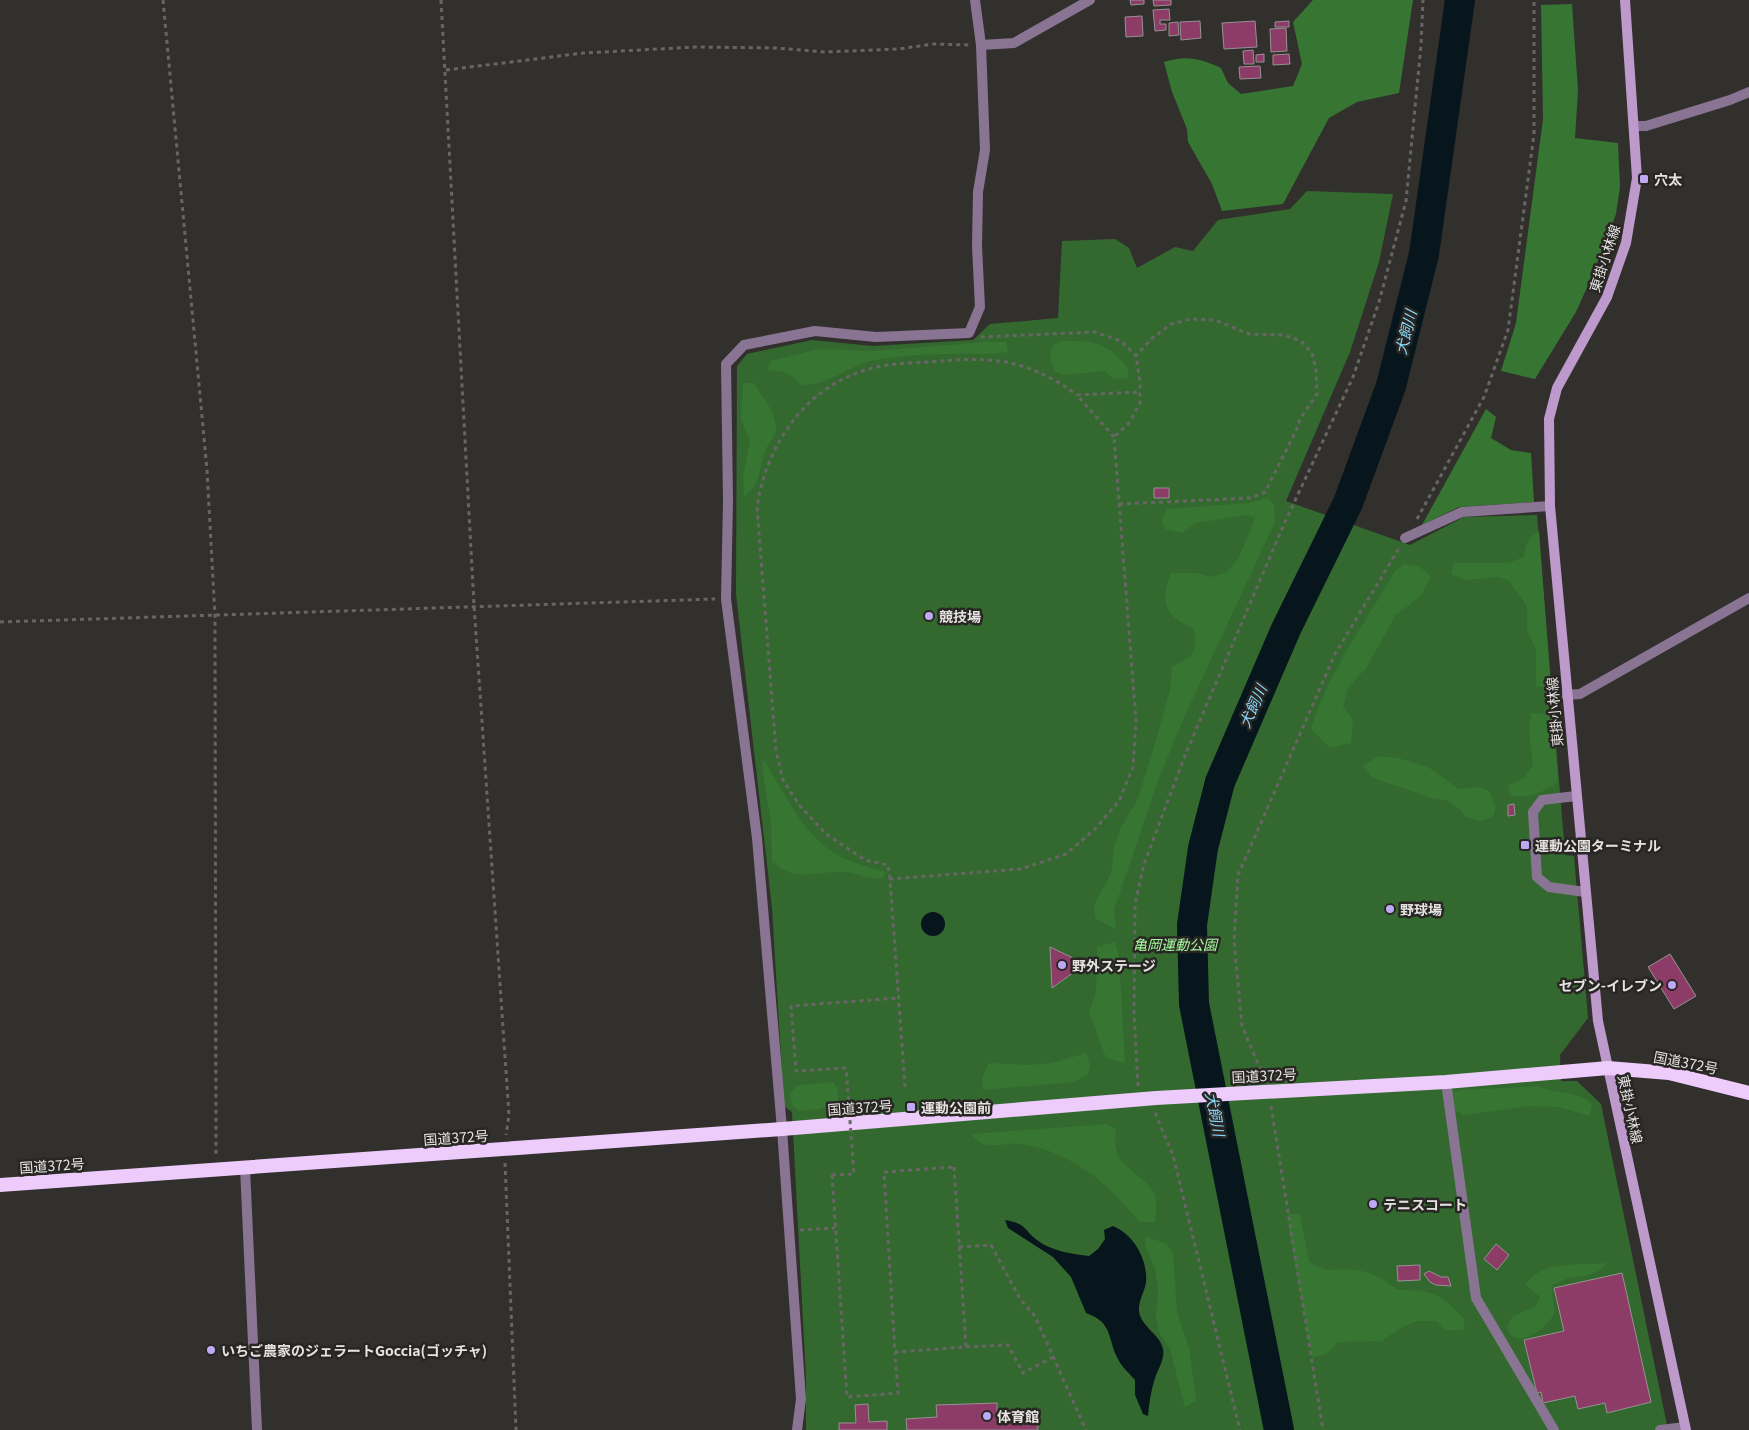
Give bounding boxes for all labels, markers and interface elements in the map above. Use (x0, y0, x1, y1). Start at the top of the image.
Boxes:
place label: 穴太 (1654, 169, 1682, 189)
marker: 穴太 (1638, 173, 1650, 185)
street label: 東掛小林線 (1584, 222, 1624, 294)
water label: 犬飼川 (1389, 306, 1421, 356)
place label: 競技場 (939, 606, 981, 626)
marker: 競技場 (923, 610, 935, 622)
street label: 東掛小林線 (1541, 676, 1567, 748)
water label: 犬飼川 (1233, 679, 1272, 731)
place label: 運動公園ターミナル (1535, 835, 1661, 855)
marker: 運動公園ターミナル (1519, 839, 1531, 851)
place label: 野球場 (1400, 899, 1442, 919)
marker: 野球場 (1384, 903, 1396, 915)
park label: 亀岡運動公園 (1133, 934, 1219, 954)
place label: 野外ステージ (1072, 955, 1156, 975)
marker: 野外ステージ (1056, 959, 1068, 971)
place label: セブン-イレブン (1559, 975, 1662, 995)
marker: セブン-イレブン (1666, 979, 1678, 991)
street label: 国道372号 (1652, 1046, 1720, 1078)
street label: 国道372号 (1231, 1063, 1297, 1087)
street label: 東掛小林線 (1614, 1073, 1648, 1145)
water label: 犬飼川 (1201, 1090, 1231, 1140)
street label: 国道372号 (827, 1095, 893, 1119)
place label: 運動公園前 (921, 1097, 991, 1117)
marker: 運動公園前 (905, 1101, 917, 1113)
street label: 国道372号 (423, 1125, 489, 1149)
street label: 国道372号 (19, 1153, 85, 1177)
place label: テニスコート (1383, 1194, 1467, 1214)
marker: テニスコート (1367, 1198, 1379, 1210)
place label: いちご農家のジェラートGoccia(ゴッチャ) (221, 1340, 487, 1360)
marker: いちご農家のジェラートGoccia(ゴッチャ) (205, 1344, 217, 1356)
place label: 体育館 (997, 1406, 1039, 1426)
marker: 体育館 (981, 1410, 993, 1422)

